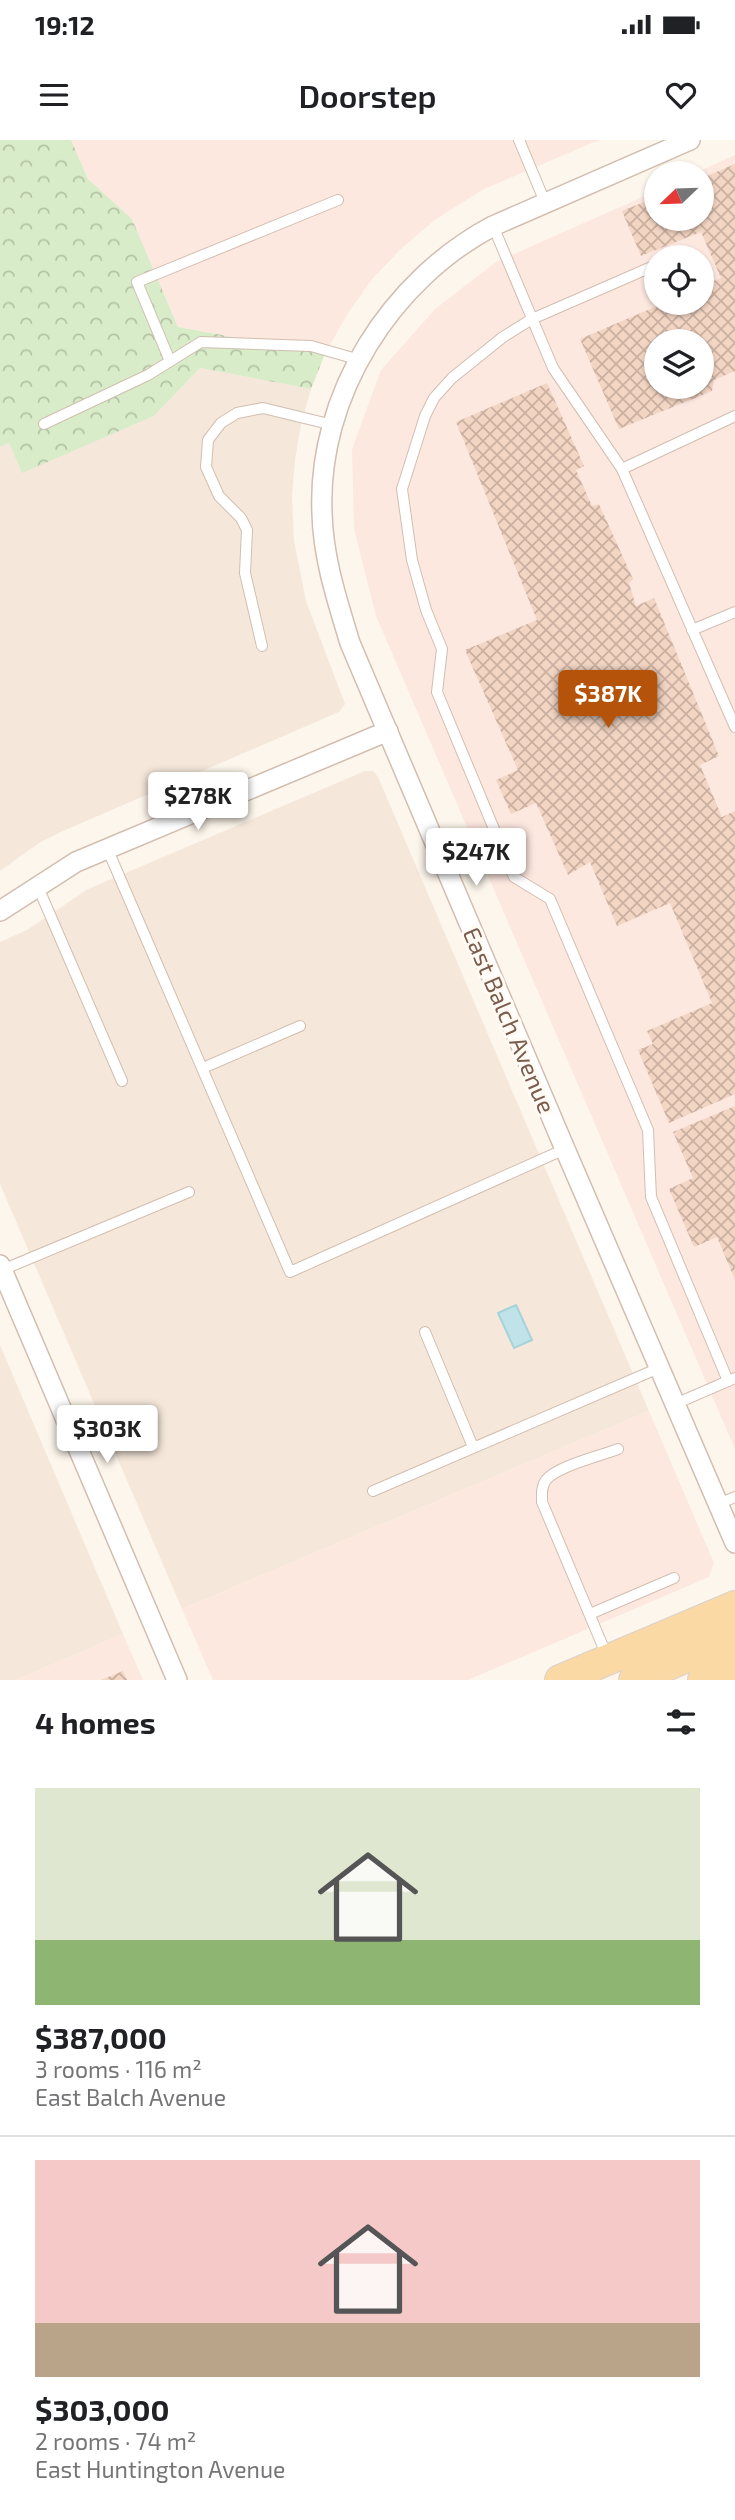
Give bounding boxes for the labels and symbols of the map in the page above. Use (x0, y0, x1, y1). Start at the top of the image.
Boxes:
north arrow (644, 161, 714, 231)
pin: $387K (559, 670, 657, 730)
pin: $278K (149, 772, 247, 832)
pin: $247K (427, 828, 525, 888)
street label: East Balch Avenue (458, 923, 562, 1117)
pin: $303K (58, 1406, 156, 1465)

